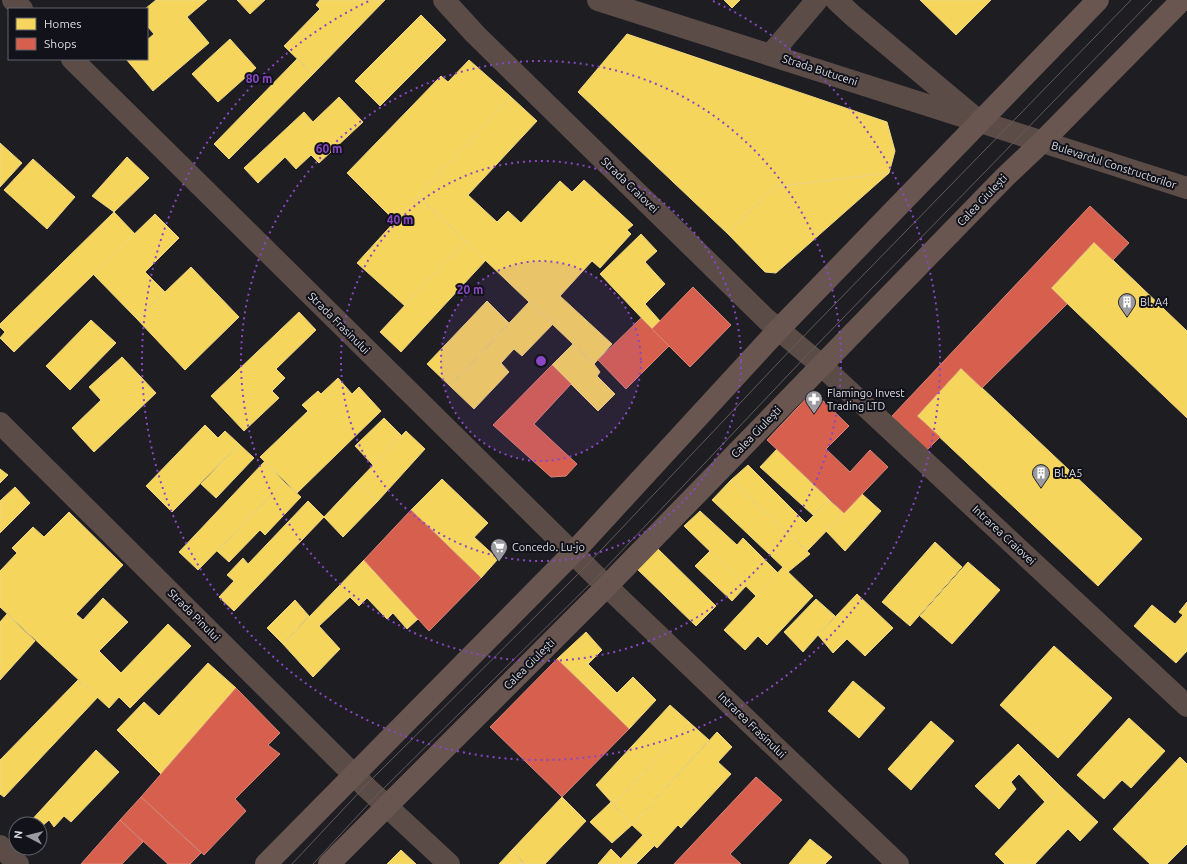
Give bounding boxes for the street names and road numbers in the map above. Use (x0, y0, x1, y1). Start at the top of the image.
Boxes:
street label: Strada Butuceni (781, 52, 859, 88)
street label: Bulevardul Constructorilor (1050, 139, 1179, 191)
street label: Strada Craiovei (599, 155, 661, 215)
street label: Calea Giulești (955, 172, 1009, 228)
street label: Strada Frasinului (306, 290, 372, 356)
street label: Calea Giulești (729, 404, 783, 460)
street label: Intrarea Craiovei (970, 503, 1038, 567)
street label: Strada Pinului (166, 587, 222, 643)
street label: Calea Giulești (501, 636, 557, 692)
street label: Intrarea Frasinului (716, 690, 788, 760)

